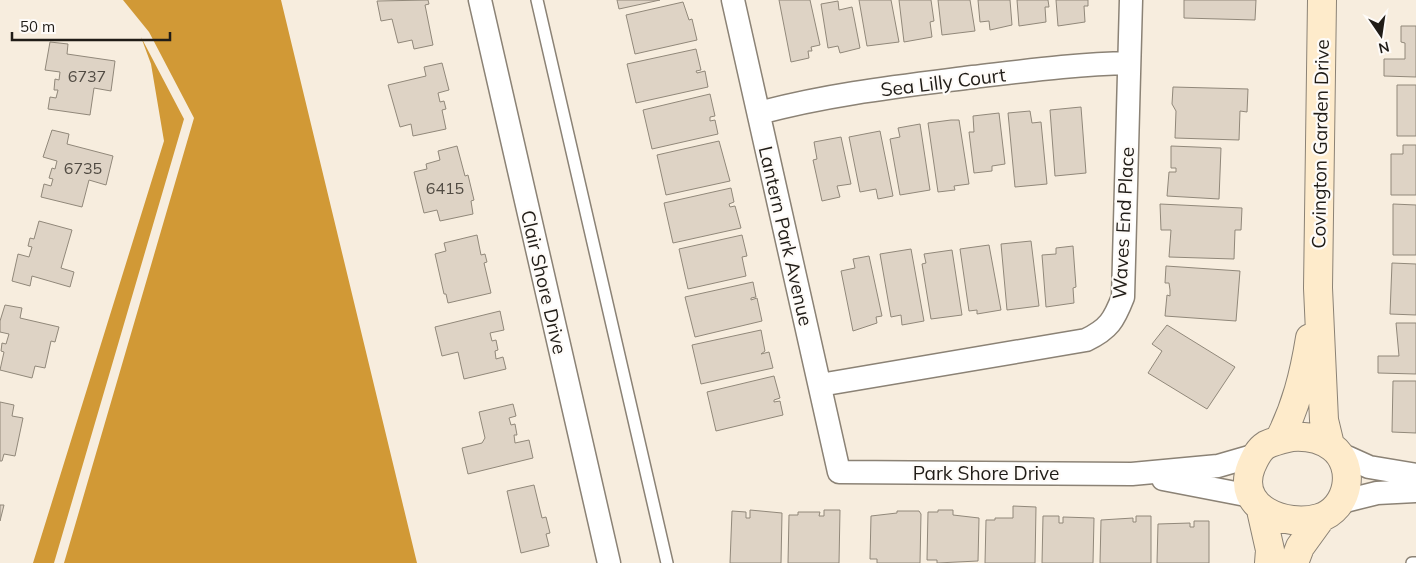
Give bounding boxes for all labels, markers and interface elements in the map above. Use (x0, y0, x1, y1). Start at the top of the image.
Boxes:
scale bar (12, 10, 170, 42)
north arrow (1356, 10, 1406, 60)
text: 50 m (20, 17, 55, 36)
text: N (1377, 38, 1391, 58)
street label: Covington Garden Drive (1306, 39, 1334, 249)
street label: Sea Lilly Court (879, 62, 1007, 102)
house number: 6737 (68, 66, 106, 86)
street label: Lantern Park Avenue (754, 144, 818, 328)
street label: Waves End Place (1107, 146, 1139, 300)
house number: 6735 (64, 158, 102, 178)
house number: 6415 (426, 178, 464, 198)
street label: Clair Shore Drive (516, 208, 572, 356)
street label: Park Shore Drive (913, 461, 1059, 485)

